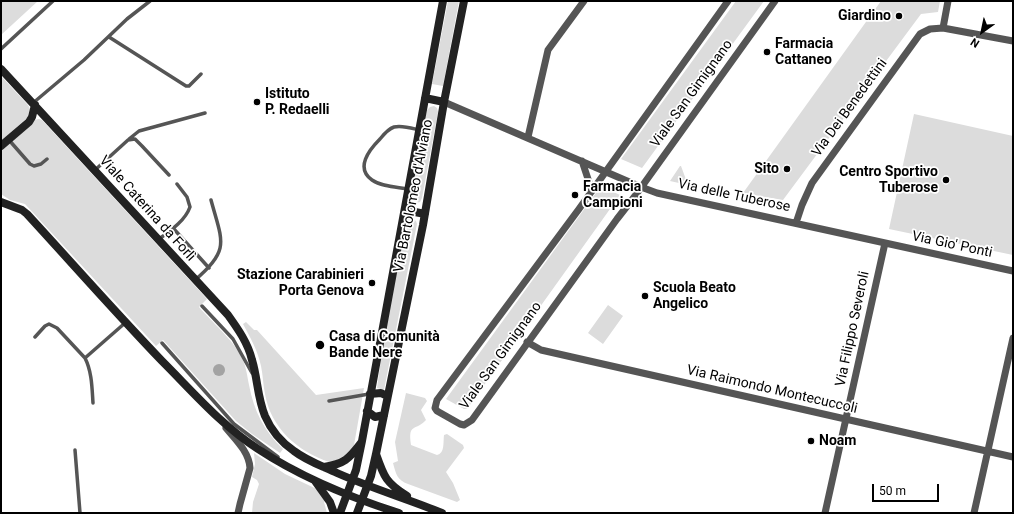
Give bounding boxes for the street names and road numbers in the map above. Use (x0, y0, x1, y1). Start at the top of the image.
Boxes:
street label: Viale San Gimignano (647, 37, 737, 151)
street label: Via Dei Benedettini (809, 56, 891, 160)
street label: Via Bartolomeo d'Alviano (391, 118, 437, 274)
street label: Viale Caterina da Forlì (95, 153, 199, 265)
street label: Via delle Tuberose (676, 176, 792, 216)
street label: Via Gio' Ponti (910, 228, 994, 262)
street label: Via Filippo Severoli (833, 270, 873, 388)
street label: Viale San Gimignano (456, 299, 546, 413)
street label: Via Raimondo Montecuccoli (685, 362, 859, 418)

